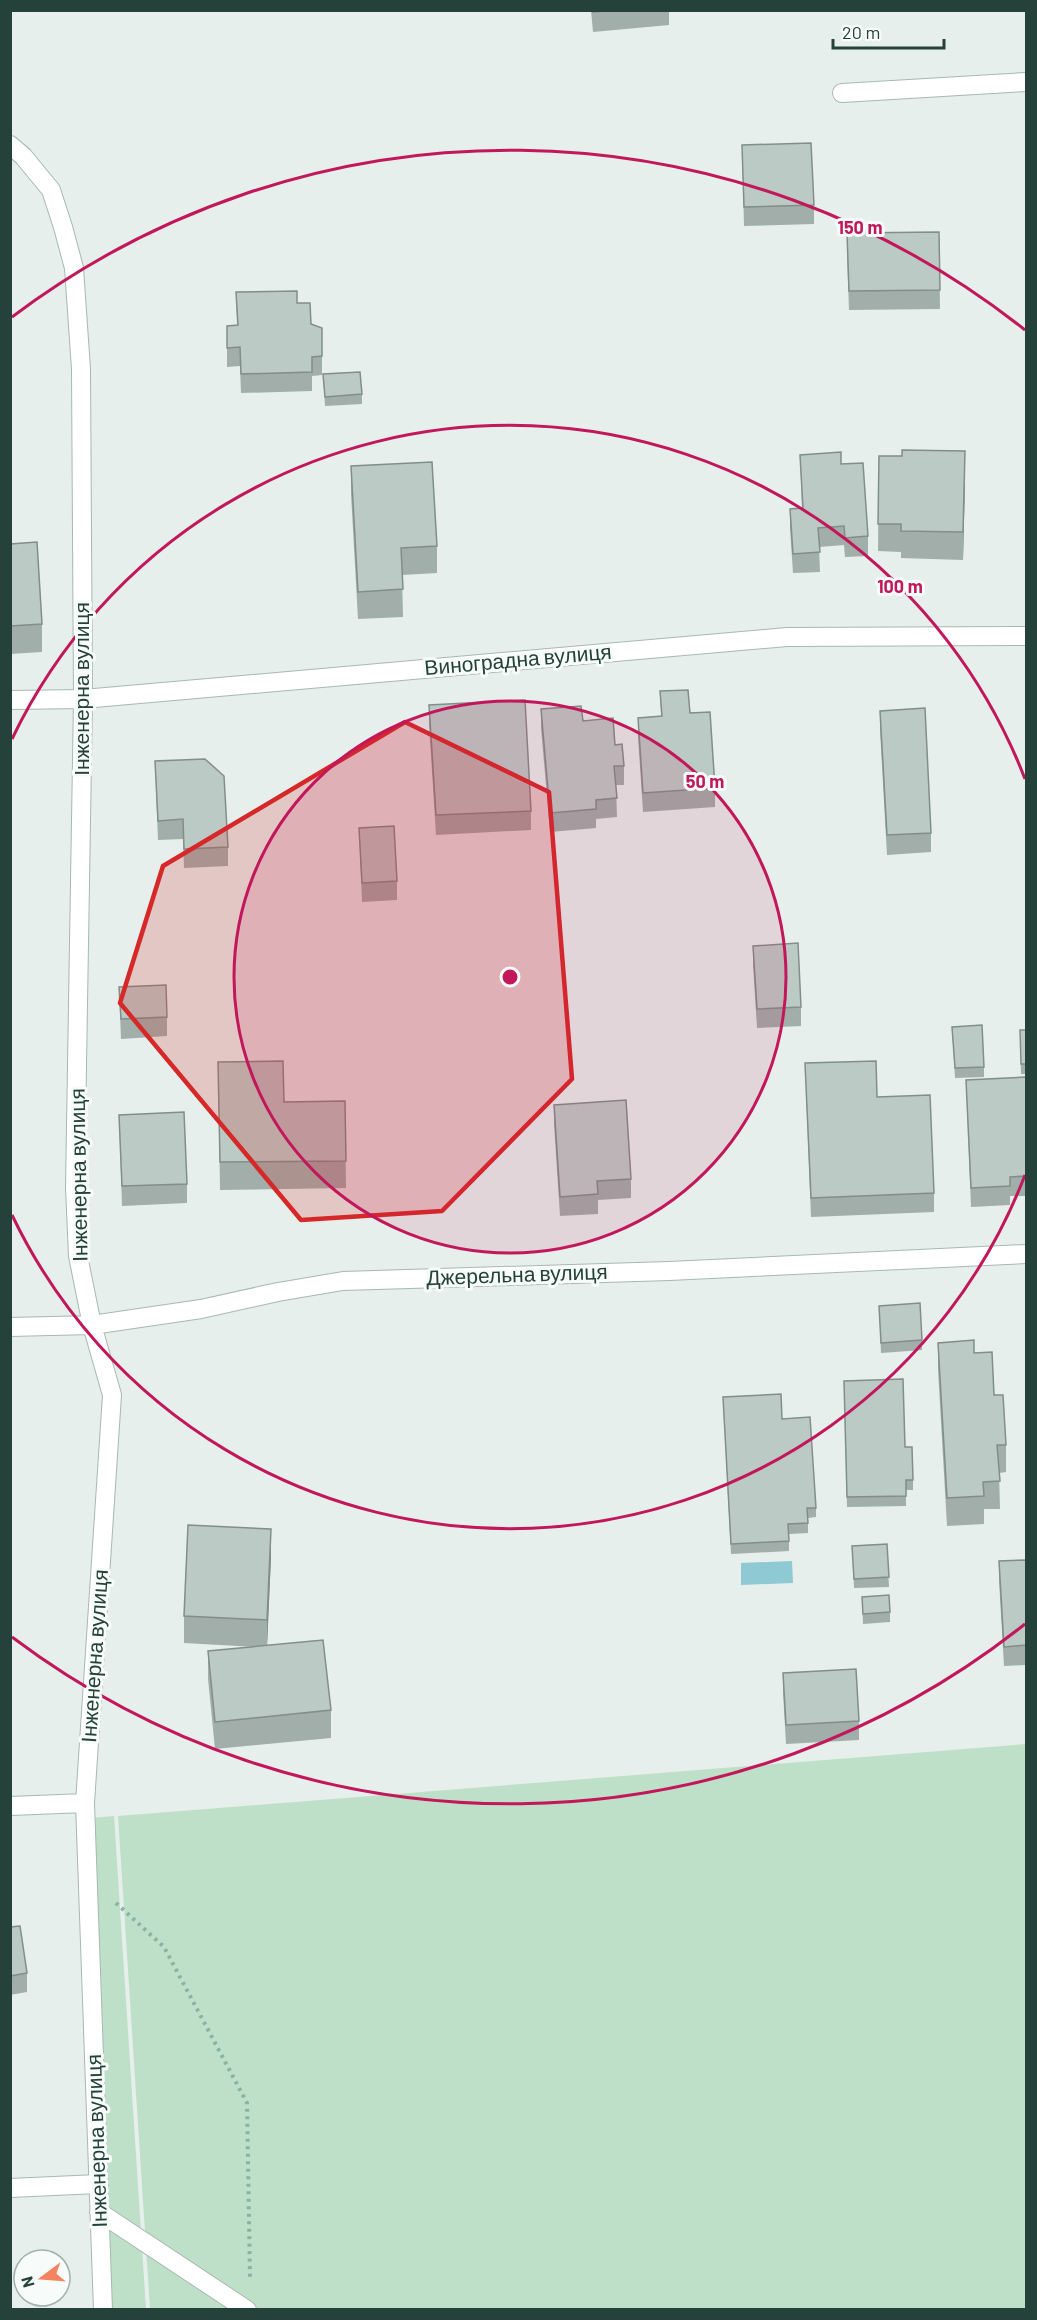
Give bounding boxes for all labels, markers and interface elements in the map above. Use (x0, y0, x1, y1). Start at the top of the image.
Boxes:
scale bar (833, 12, 944, 50)
text: 20 m (842, 21, 880, 43)
text: 150 m (838, 216, 882, 238)
text: 100 m (877, 575, 923, 597)
street label: Інженерна вулиця (68, 602, 93, 776)
street label: Виноградна вулиця (423, 638, 613, 679)
text: 50 m (686, 770, 724, 792)
centre of rings (500, 967, 520, 987)
street label: Інженерна вулиця (63, 1088, 92, 1262)
street label: Джерельна вулиця (426, 1258, 608, 1289)
street label: Інженерна вулиця (75, 1568, 112, 1743)
street label: Інженерна вулиця (80, 2054, 111, 2228)
north arrow (12, 2248, 72, 2308)
text: N (17, 2275, 38, 2290)

